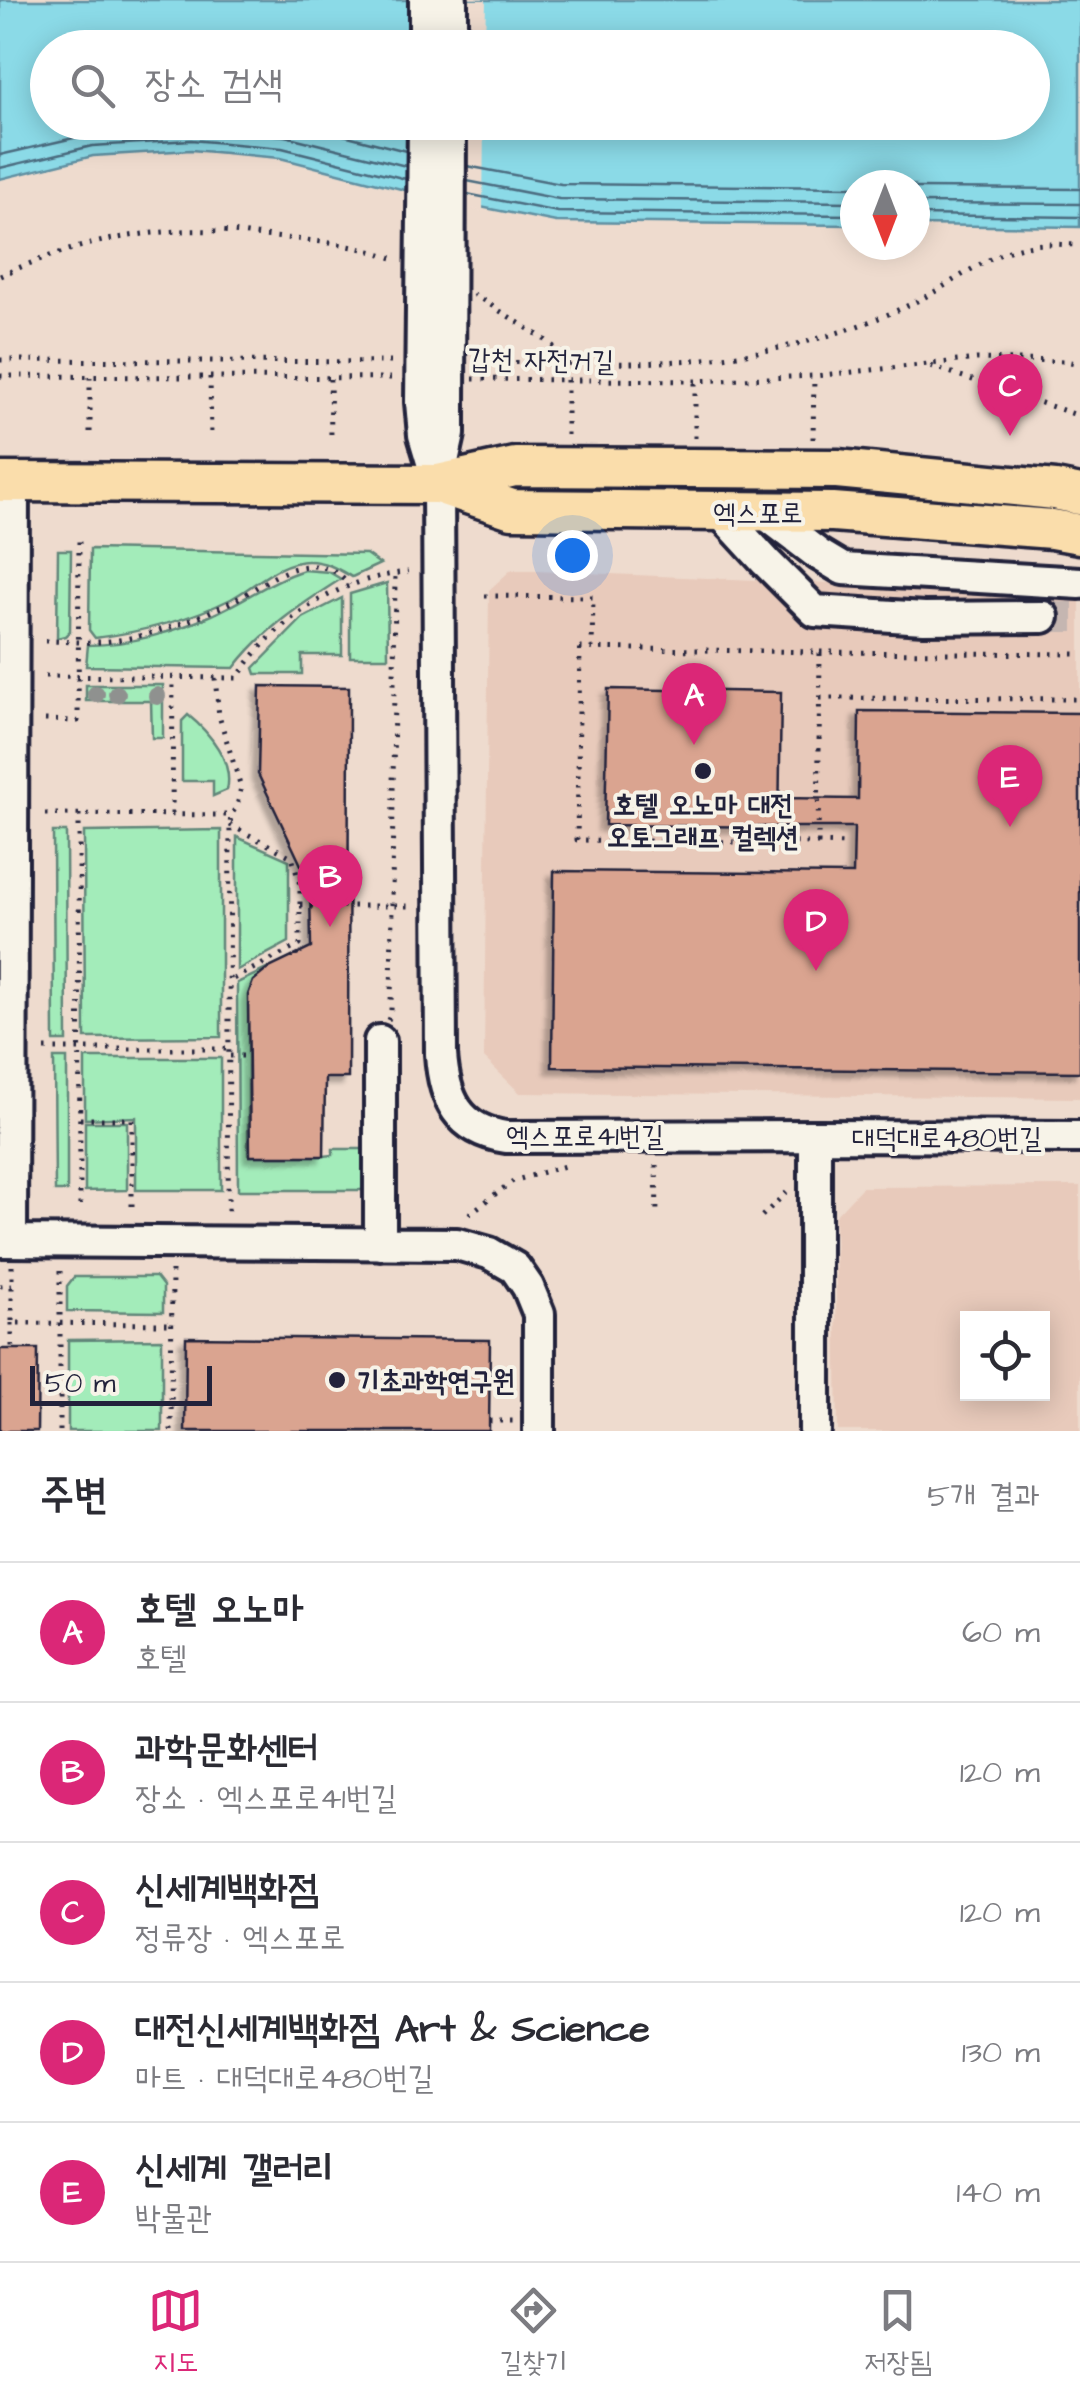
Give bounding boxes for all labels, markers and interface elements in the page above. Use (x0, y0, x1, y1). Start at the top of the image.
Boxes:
search box (30, 30, 1050, 140)
icon: search (65, 58, 120, 113)
text: 장소 검색 (145, 59, 283, 111)
north arrow (840, 170, 930, 260)
street label: 갑천 자전거길 (467, 340, 615, 381)
pin: C (978, 354, 1042, 436)
street label: 엑스포로 (713, 494, 803, 533)
your location (547, 530, 598, 581)
pin: A (662, 662, 726, 745)
pin: E (978, 744, 1042, 827)
marker: 호텔 오노마 대전 오토그래프 컬렉션 (692, 760, 714, 782)
place label: 호텔 오노마 대전 오토그래프 컬렉션 (607, 786, 799, 857)
pin: B (298, 844, 362, 927)
pin: D (784, 888, 848, 971)
street label: 엑스포로41번길 (506, 1117, 664, 1156)
street label: 대덕대로480번길 (852, 1119, 1042, 1158)
map controls (960, 1311, 1050, 1401)
button: locate (960, 1311, 1050, 1401)
scale bar (30, 1361, 212, 1406)
place label: 기초과학연구원 (357, 1362, 515, 1401)
text: 50 m (45, 1364, 116, 1403)
marker: 기초과학연구원 (326, 1369, 348, 1391)
text: 주변 (40, 1467, 108, 1525)
text: 5개 결과 (927, 1474, 1040, 1519)
text: 호텔 오노마 (135, 1584, 303, 1636)
text: A (62, 1610, 83, 1655)
text: 60 m (962, 1610, 1040, 1655)
text: 호텔 (135, 1636, 187, 1681)
text: 과학문화센터 (135, 1724, 318, 1776)
text: B (61, 1750, 84, 1795)
text: 120 m (960, 1750, 1040, 1795)
text: 장소 · 엑스포로41번길 (135, 1776, 397, 1821)
text: 신세계백화점 (135, 1864, 318, 1916)
text: C (61, 1890, 84, 1935)
text: 120 m (960, 1890, 1040, 1935)
text: 정류장 · 엑스포로 (135, 1916, 345, 1961)
text: 대전신세계백화점 Art & Science (135, 2004, 650, 2056)
text: D (62, 2030, 83, 2075)
text: 130 m (962, 2030, 1040, 2075)
text: 마트 · 대덕대로480번길 (135, 2056, 434, 2101)
text: 신세계 갤러리 (135, 2144, 334, 2196)
text: E (63, 2170, 82, 2215)
text: 140 m (956, 2170, 1040, 2215)
text: 박물관 (135, 2196, 212, 2241)
tab: 지도 (148, 2283, 203, 2382)
tab: 길찾기 (500, 2283, 567, 2382)
tab: 저장됨 (864, 2283, 932, 2382)

